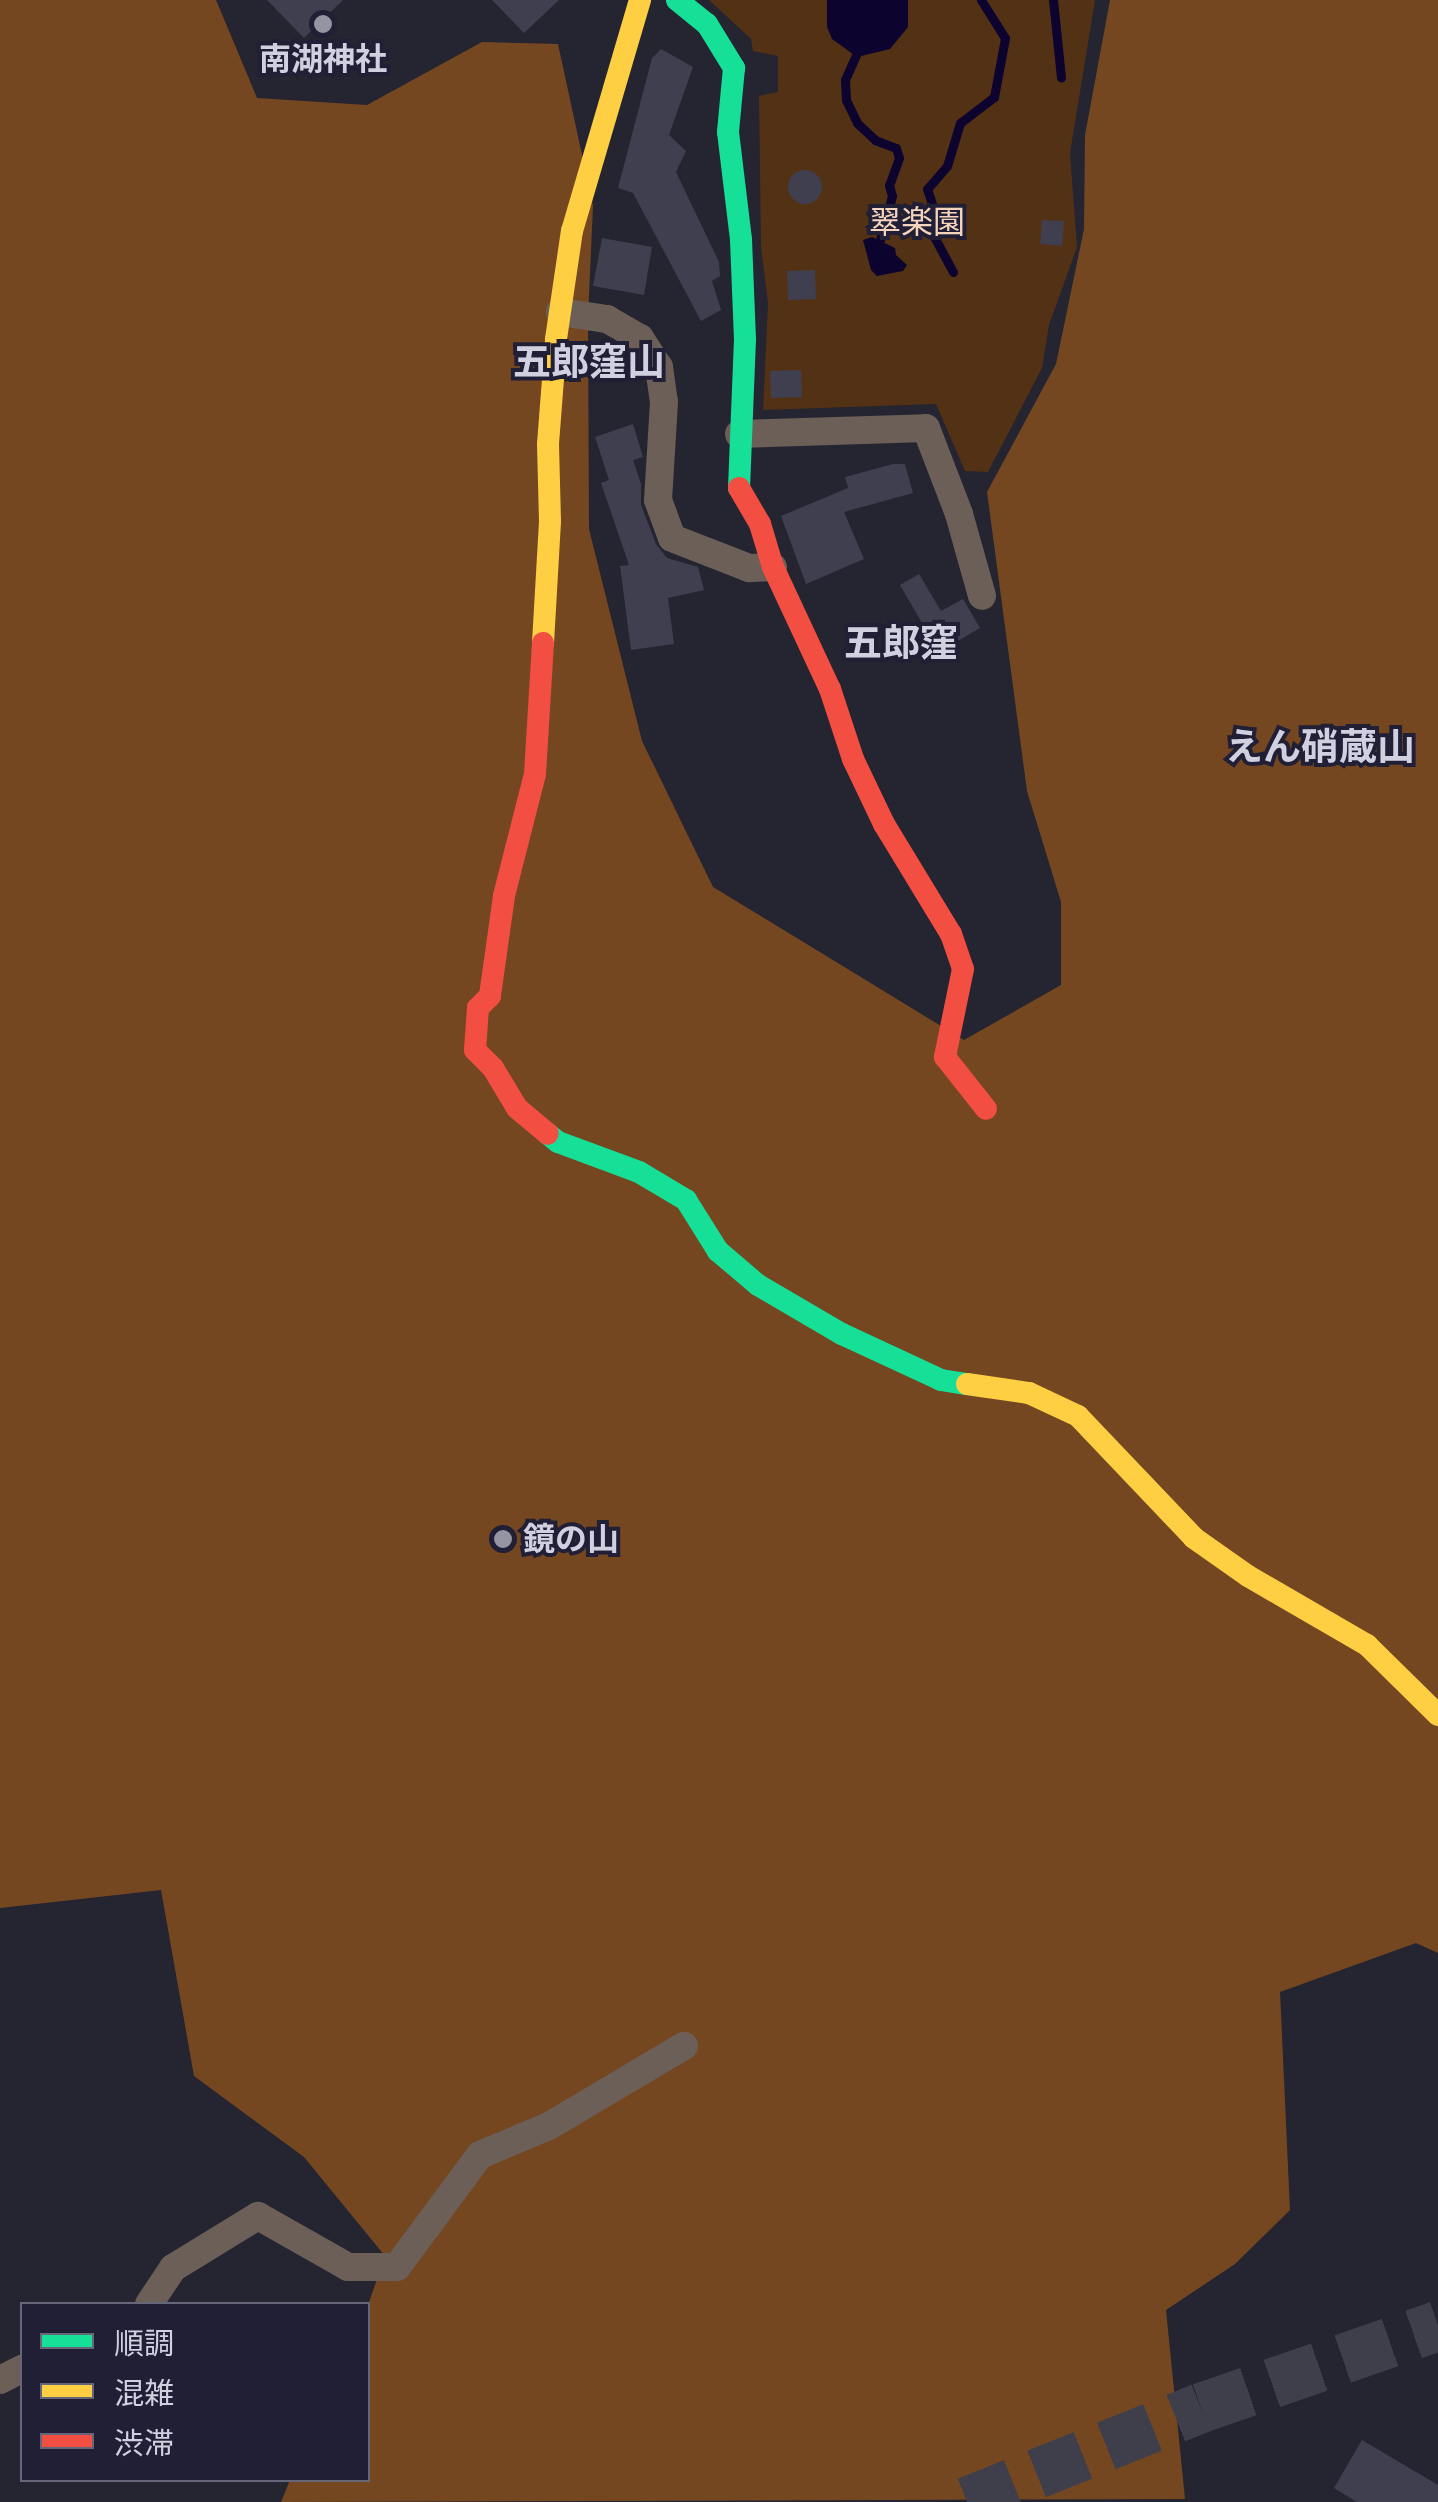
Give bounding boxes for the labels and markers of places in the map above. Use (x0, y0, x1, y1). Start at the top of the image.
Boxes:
marker: 南湖神社 (312, 13, 334, 35)
place label: 南湖神社 (259, 40, 387, 78)
place label: 鏡の山 (523, 1520, 619, 1558)
marker: 鏡の山 (492, 1528, 514, 1550)

